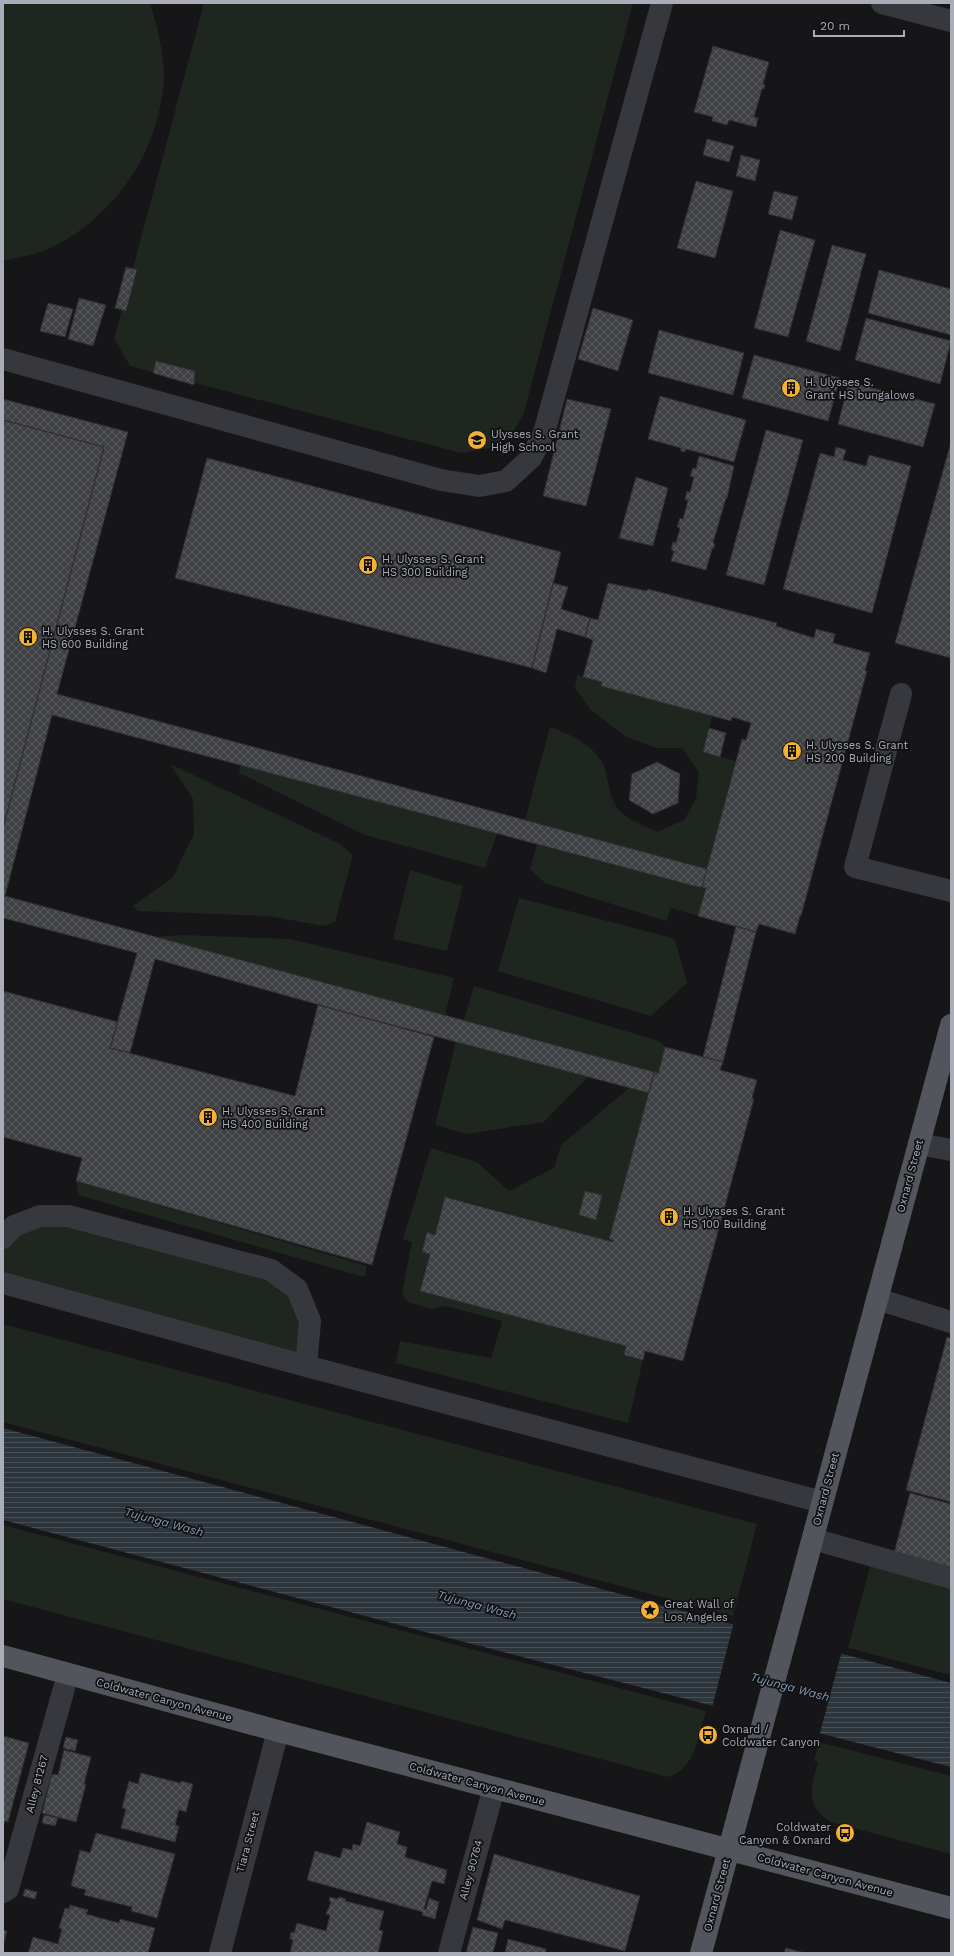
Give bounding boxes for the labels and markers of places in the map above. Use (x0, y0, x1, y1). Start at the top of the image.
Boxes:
place label: H. Ulysses S. Grant HS bungalows (805, 376, 915, 402)
building icon: H. Ulysses S. Grant HS bungalows (780, 377, 802, 399)
place label: Ulysses S. Grant High School (491, 428, 579, 454)
school or university icon: Ulysses S. Grant High School (466, 429, 488, 451)
place label: H. Ulysses S. Grant HS 300 Building (382, 553, 485, 579)
building icon: H. Ulysses S. Grant HS 300 Building (357, 554, 379, 576)
place label: H. Ulysses S. Grant HS 600 Building (42, 625, 145, 651)
building icon: H. Ulysses S. Grant HS 600 Building (17, 626, 39, 648)
place label: H. Ulysses S. Grant HS 200 Building (806, 739, 909, 765)
building icon: H. Ulysses S. Grant HS 200 Building (781, 740, 803, 762)
place label: H. Ulysses S. Grant HS 400 Building (222, 1105, 325, 1131)
building icon: H. Ulysses S. Grant HS 400 Building (197, 1106, 219, 1128)
place label: H. Ulysses S. Grant HS 100 Building (683, 1205, 786, 1231)
building icon: H. Ulysses S. Grant HS 100 Building (658, 1206, 680, 1228)
place label: Great Wall of Los Angeles (664, 1598, 735, 1624)
place icon: Great Wall of Los Angeles (639, 1599, 661, 1621)
place label: Oxnard / Coldwater Canyon (722, 1723, 820, 1749)
bus stop icon: Oxnard / Coldwater Canyon (697, 1724, 719, 1746)
place label: Coldwater Canyon & Oxnard (739, 1821, 832, 1847)
bus stop icon: Coldwater Canyon & Oxnard (834, 1822, 856, 1844)

